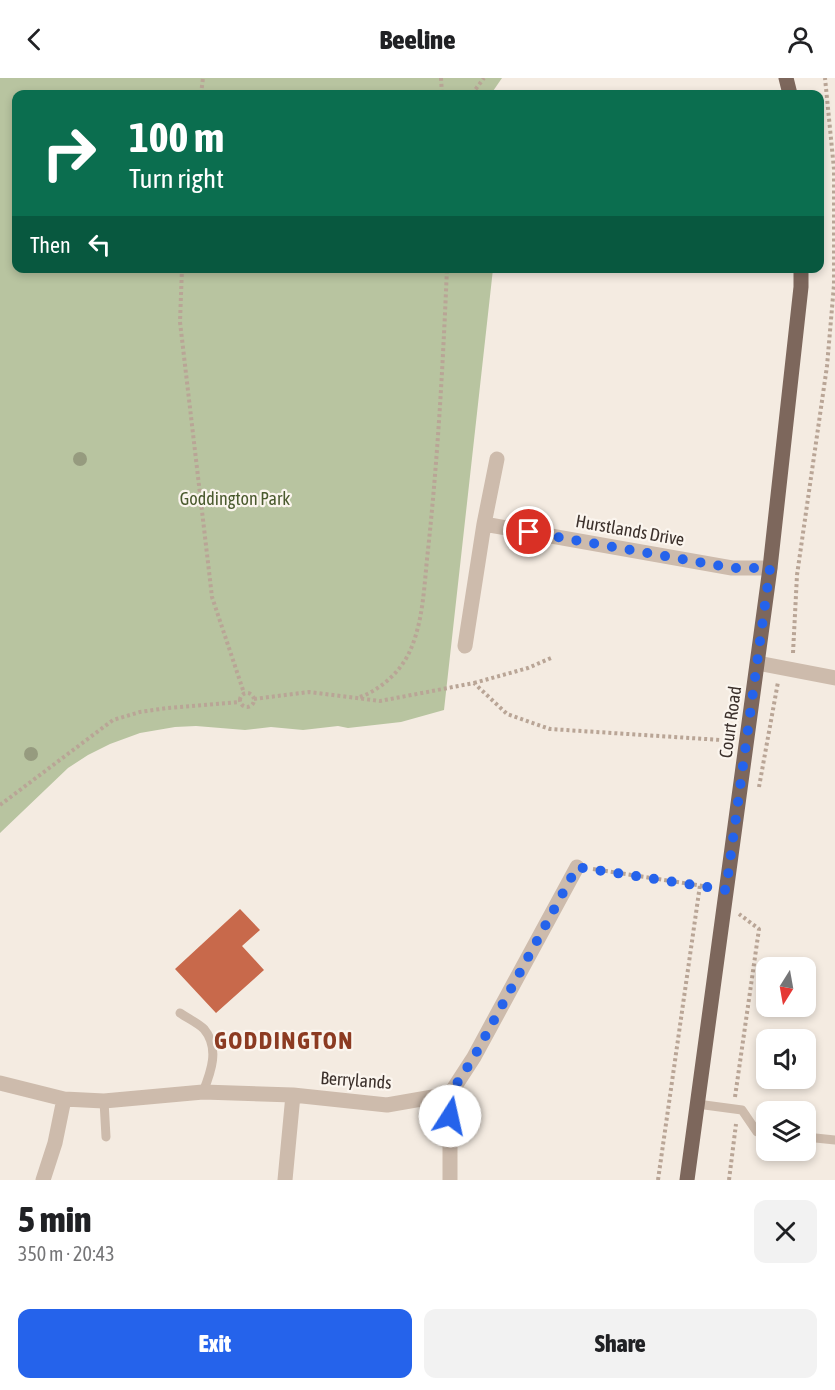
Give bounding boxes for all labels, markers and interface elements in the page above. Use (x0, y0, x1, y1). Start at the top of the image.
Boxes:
icon: back (18, 23, 51, 56)
icon: person (784, 23, 817, 56)
text: Beeline (380, 24, 455, 55)
text: 100 m (129, 113, 224, 161)
icon: right (30, 114, 108, 192)
text: Turn right (129, 163, 224, 194)
icon: left (83, 228, 116, 261)
text: Then (30, 232, 71, 258)
park label: Goddington Park (180, 488, 290, 509)
pin (503, 506, 554, 557)
street label: Hurstlands Drive (574, 510, 686, 550)
icon: arrive (512, 515, 545, 548)
street label: Court Road (715, 685, 745, 759)
north arrow (756, 957, 816, 1017)
map controls (756, 957, 816, 1161)
district label: GODDINGTON (214, 1027, 354, 1054)
button: sound (756, 1029, 816, 1089)
street label: Berrylands (320, 1067, 392, 1093)
position arrow (418, 1084, 482, 1148)
button: layers (756, 1101, 816, 1161)
text: 5 min (18, 1198, 92, 1240)
button: close (754, 1200, 817, 1263)
text: 350 m · 20:43 (18, 1242, 115, 1265)
button: Exit (18, 1309, 412, 1378)
button: Share (424, 1309, 817, 1378)

